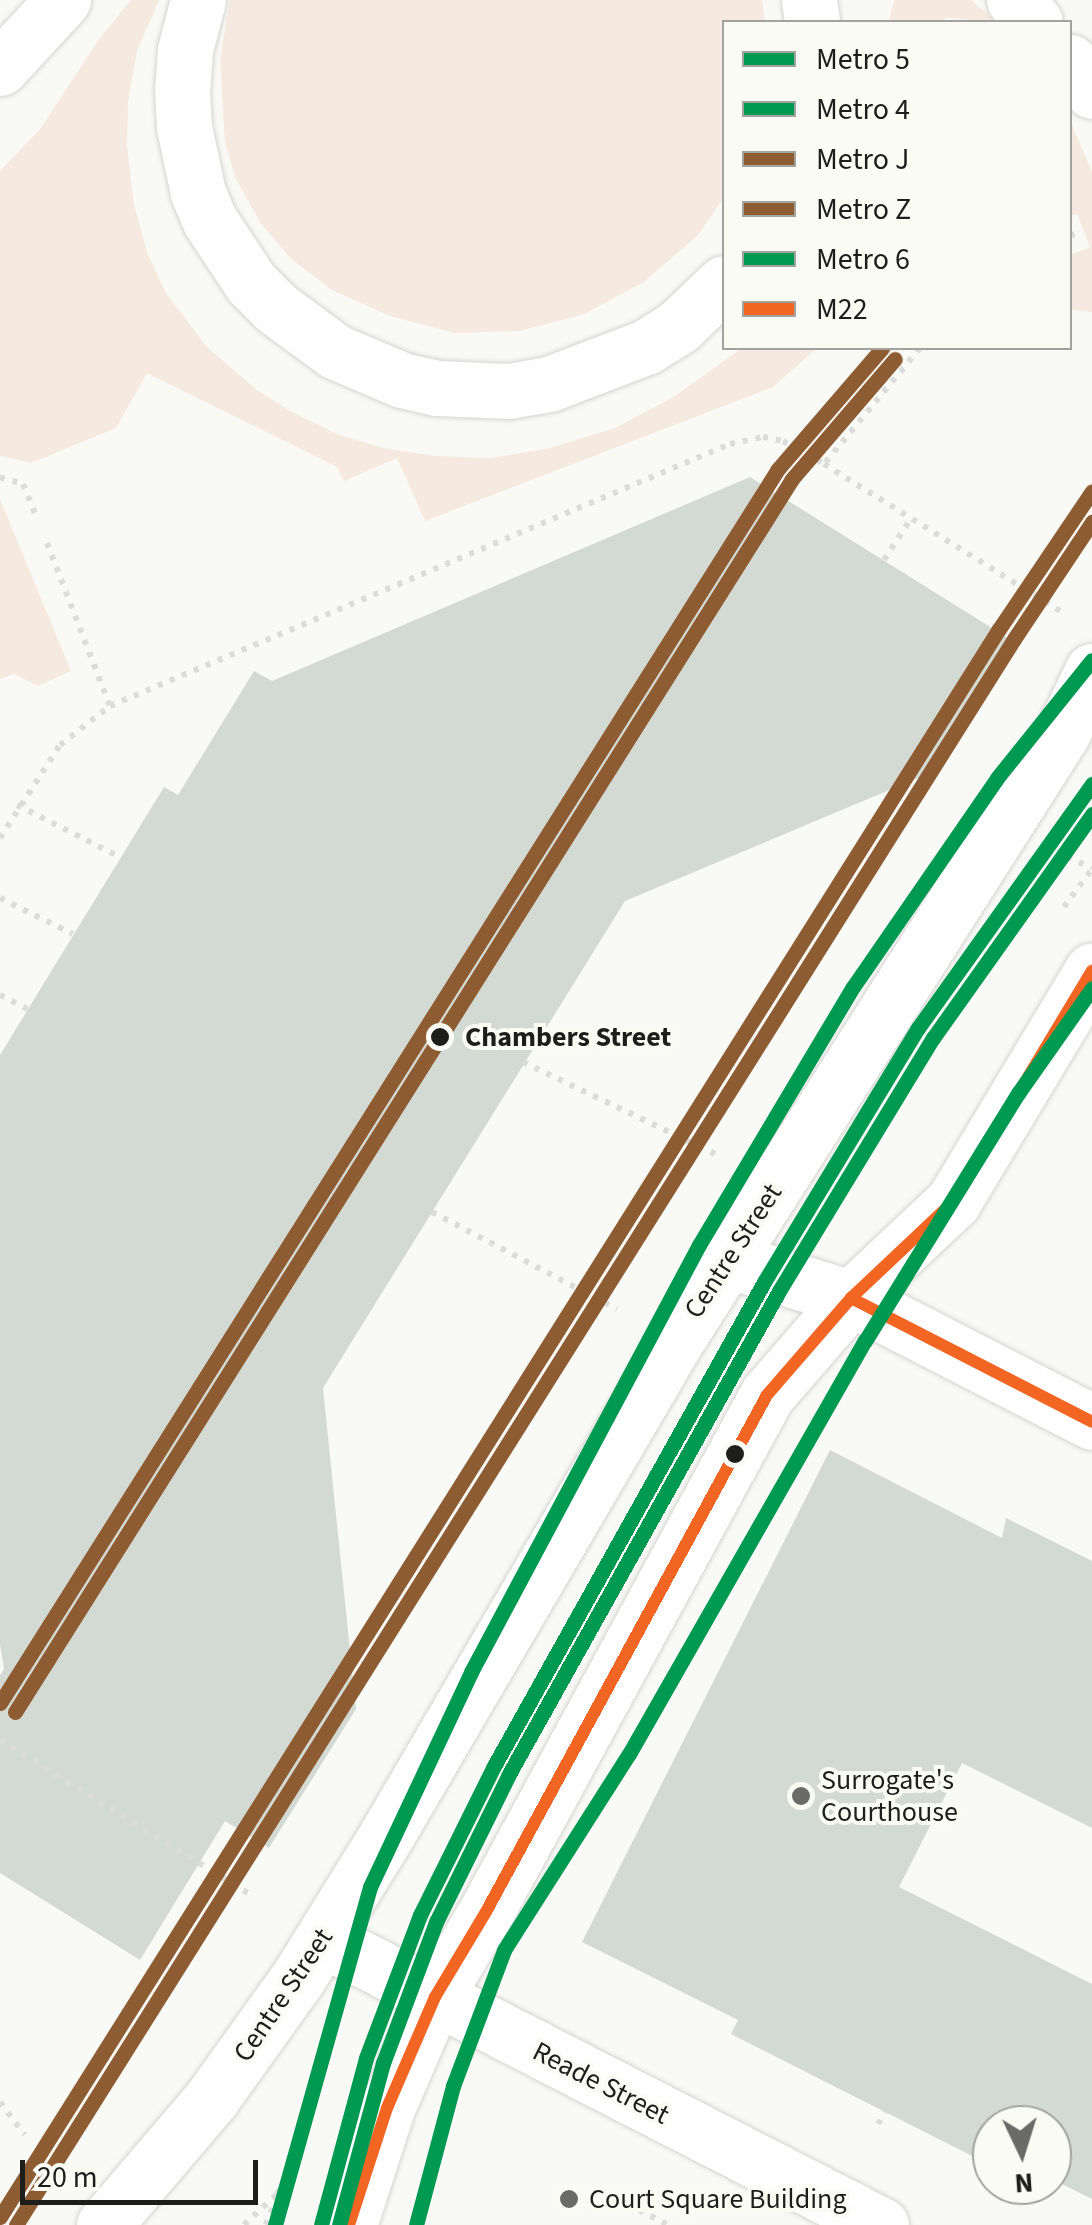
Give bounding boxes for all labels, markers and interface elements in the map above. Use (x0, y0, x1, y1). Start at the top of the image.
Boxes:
legend (722, 20, 1072, 350)
text: Metro 5 (816, 38, 910, 81)
text: Metro 4 (816, 88, 910, 131)
text: Metro J (816, 138, 909, 181)
text: Metro Z (816, 188, 911, 231)
text: Metro 6 (816, 238, 910, 281)
text: M22 (816, 288, 868, 331)
place label: Chambers Street (465, 1020, 671, 1054)
marker: Chambers Street (424, 1021, 456, 1053)
street label: Centre Street (677, 1177, 789, 1325)
unlabelled marker (725, 1444, 745, 1464)
place label: Surrogate's Courthouse (821, 1763, 958, 1829)
marker: Surrogate's Courthouse (790, 1785, 812, 1807)
street label: Centre Street (226, 1922, 340, 2068)
street label: Reade Street (527, 2034, 675, 2132)
north arrow (972, 2105, 1072, 2205)
scale bar (25, 2140, 262, 2202)
text: 20 m (37, 2156, 98, 2199)
text: N (1013, 2162, 1035, 2204)
place label: Court Square Building (589, 2182, 847, 2216)
marker: Court Square Building (558, 2188, 580, 2210)

